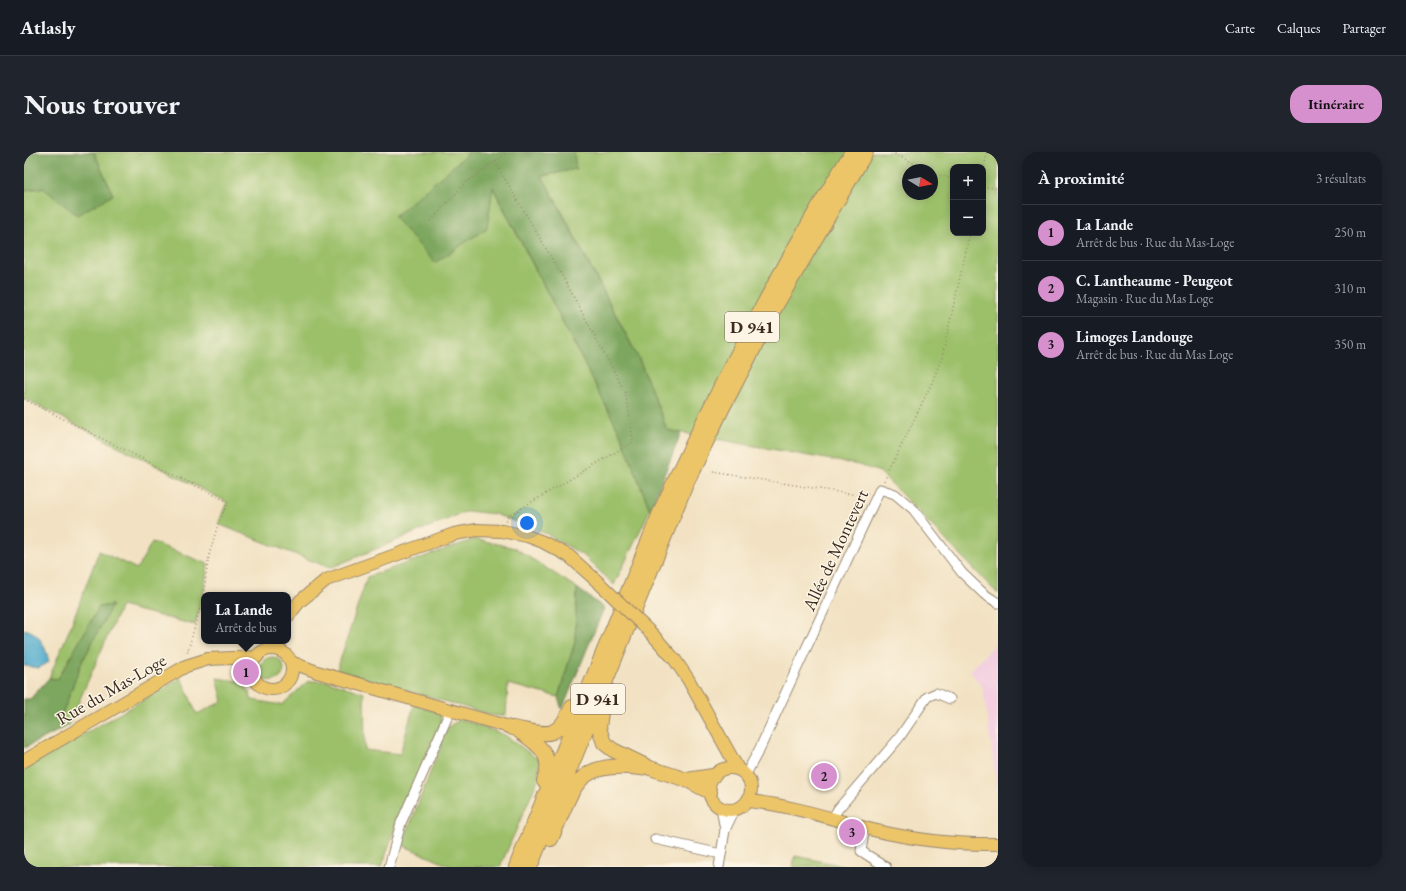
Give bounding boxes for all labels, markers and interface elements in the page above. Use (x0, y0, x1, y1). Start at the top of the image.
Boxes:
text: Atlasly (20, 15, 76, 40)
text: Carte (1225, 19, 1255, 37)
text: Calques (1277, 19, 1321, 37)
text: Partager (1343, 19, 1386, 37)
button: Itinéraire (1290, 85, 1382, 123)
text: Nous trouver (24, 86, 180, 122)
north arrow (902, 164, 938, 200)
map controls (950, 164, 986, 236)
button: + (950, 164, 986, 200)
text: À proximité (1038, 167, 1124, 189)
text: 3 résultats (1316, 170, 1366, 187)
button: − (950, 200, 986, 236)
text: La Lande (1076, 215, 1133, 234)
text: 1 (1048, 224, 1054, 241)
text: 250 m (1335, 224, 1366, 241)
text: Arrêt de bus · Rue du Mas-Loge (1076, 234, 1234, 251)
text: C. Lantheaume - Peugeot (1076, 271, 1233, 290)
text: 2 (1048, 280, 1054, 297)
text: 310 m (1335, 280, 1366, 297)
text: Magasin · Rue du Mas Loge (1076, 290, 1214, 307)
road number: D 941 (725, 312, 779, 342)
text: Limoges Landouge (1076, 327, 1193, 346)
text: 3 (1048, 336, 1054, 353)
text: 350 m (1335, 336, 1366, 353)
text: Arrêt de bus · Rue du Mas Loge (1076, 346, 1233, 363)
street label: Allée de Montevert (796, 485, 873, 615)
your location (517, 513, 537, 533)
popup (201, 592, 291, 644)
text: La Lande (215, 600, 272, 619)
text: Arrêt de bus (215, 619, 277, 636)
street label: Rue du Mas-Loge (52, 648, 170, 730)
pin: 1 (233, 657, 259, 687)
road number: D 941 (571, 684, 625, 714)
pin: 2 (811, 761, 837, 791)
pin: 3 (839, 817, 865, 847)

